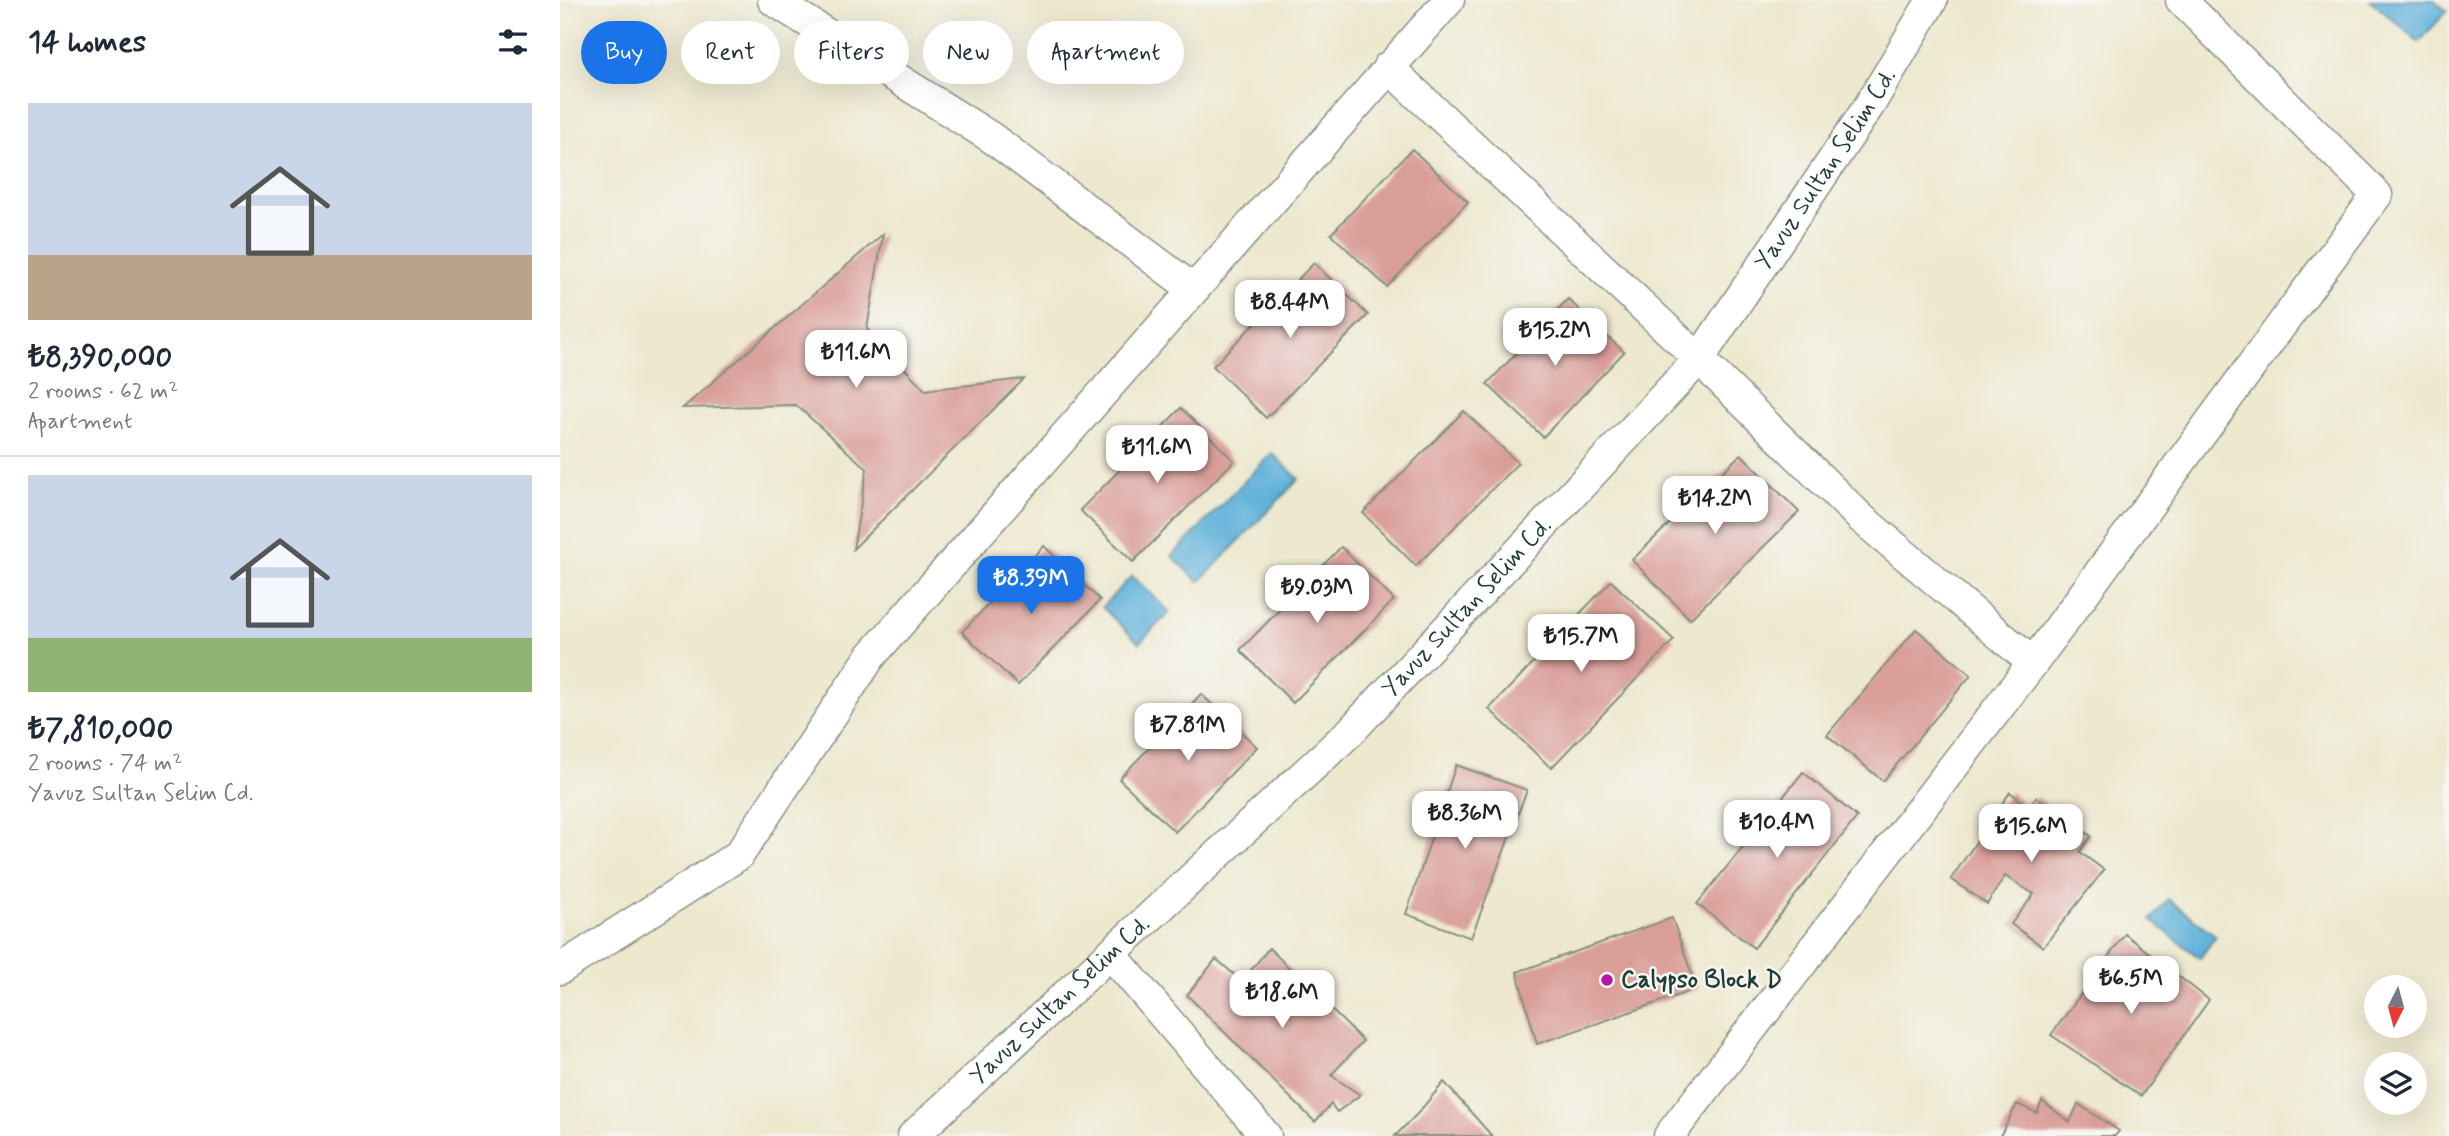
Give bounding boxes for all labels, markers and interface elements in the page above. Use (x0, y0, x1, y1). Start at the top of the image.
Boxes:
chip: Buy (581, 21, 667, 84)
chip: Rent (681, 21, 780, 84)
chip: Filters (794, 21, 909, 84)
chip: New (923, 21, 1013, 84)
chip: Apartment (1027, 21, 1184, 84)
text: 14 homes (28, 23, 146, 62)
icon: filters (494, 23, 532, 61)
street label: Yavuz Sultan Selim Cd. (1748, 63, 1903, 276)
icon: home (217, 148, 343, 274)
pin: ₺8.44M (1233, 280, 1347, 340)
text: ₺8.44M (1251, 288, 1329, 318)
pin: ₺15.2M (1498, 308, 1612, 368)
text: ₺15.2M (1519, 316, 1591, 346)
pin: ₺11.6M (799, 330, 913, 390)
text: ₺8,390,000 (28, 338, 172, 377)
text: ₺11.6M (821, 338, 891, 368)
text: 2 rooms · 62 m² (28, 377, 179, 407)
text: Apartment (28, 407, 133, 437)
pin: ₺11.6M (1100, 426, 1214, 485)
text: ₺11.6M (1122, 433, 1192, 463)
pin: ₺14.2M (1658, 476, 1772, 536)
text: ₺14.2M (1678, 484, 1752, 514)
street label: Yavuz Sultan Selim Cd. (1375, 511, 1559, 704)
icon: home (217, 520, 343, 646)
pin: ₺8.39M (974, 556, 1088, 616)
text: ₺8.39M (993, 564, 1069, 594)
pin: ₺9.03M (1260, 566, 1374, 625)
text: ₺9.03M (1281, 573, 1353, 603)
pin: ₺15.7M (1524, 614, 1638, 674)
text: ₺15.7M (1544, 622, 1618, 652)
pin: ₺7.81M (1131, 704, 1245, 763)
text: ₺7,810,000 (28, 710, 173, 749)
text: ₺7.81M (1151, 711, 1225, 741)
text: 2 rooms · 74 m² (28, 749, 183, 779)
text: Yavuz Sultan Selim Cd. (28, 779, 254, 809)
pin: ₺8.36M (1408, 792, 1522, 851)
text: ₺8.36M (1428, 799, 1502, 829)
pin: ₺10.4M (1720, 800, 1834, 860)
pin: ₺15.6M (1974, 804, 2088, 864)
text: ₺10.4M (1740, 808, 1814, 838)
text: ₺15.6M (1995, 812, 2067, 842)
street label: Yavuz Sultan Selim Cd. (963, 909, 1157, 1092)
pin: ₺6.5M (2082, 956, 2180, 1016)
text: ₺6.5M (2099, 964, 2163, 994)
place label: Calypso Block D (1621, 965, 1782, 996)
pin: ₺18.6M (1225, 970, 1339, 1030)
marker: Calypso Block D (1599, 972, 1615, 988)
north arrow (2364, 975, 2427, 1038)
map controls (2364, 975, 2427, 1115)
text: ₺18.6M (1246, 978, 1318, 1008)
button: layers (2364, 1052, 2427, 1115)

